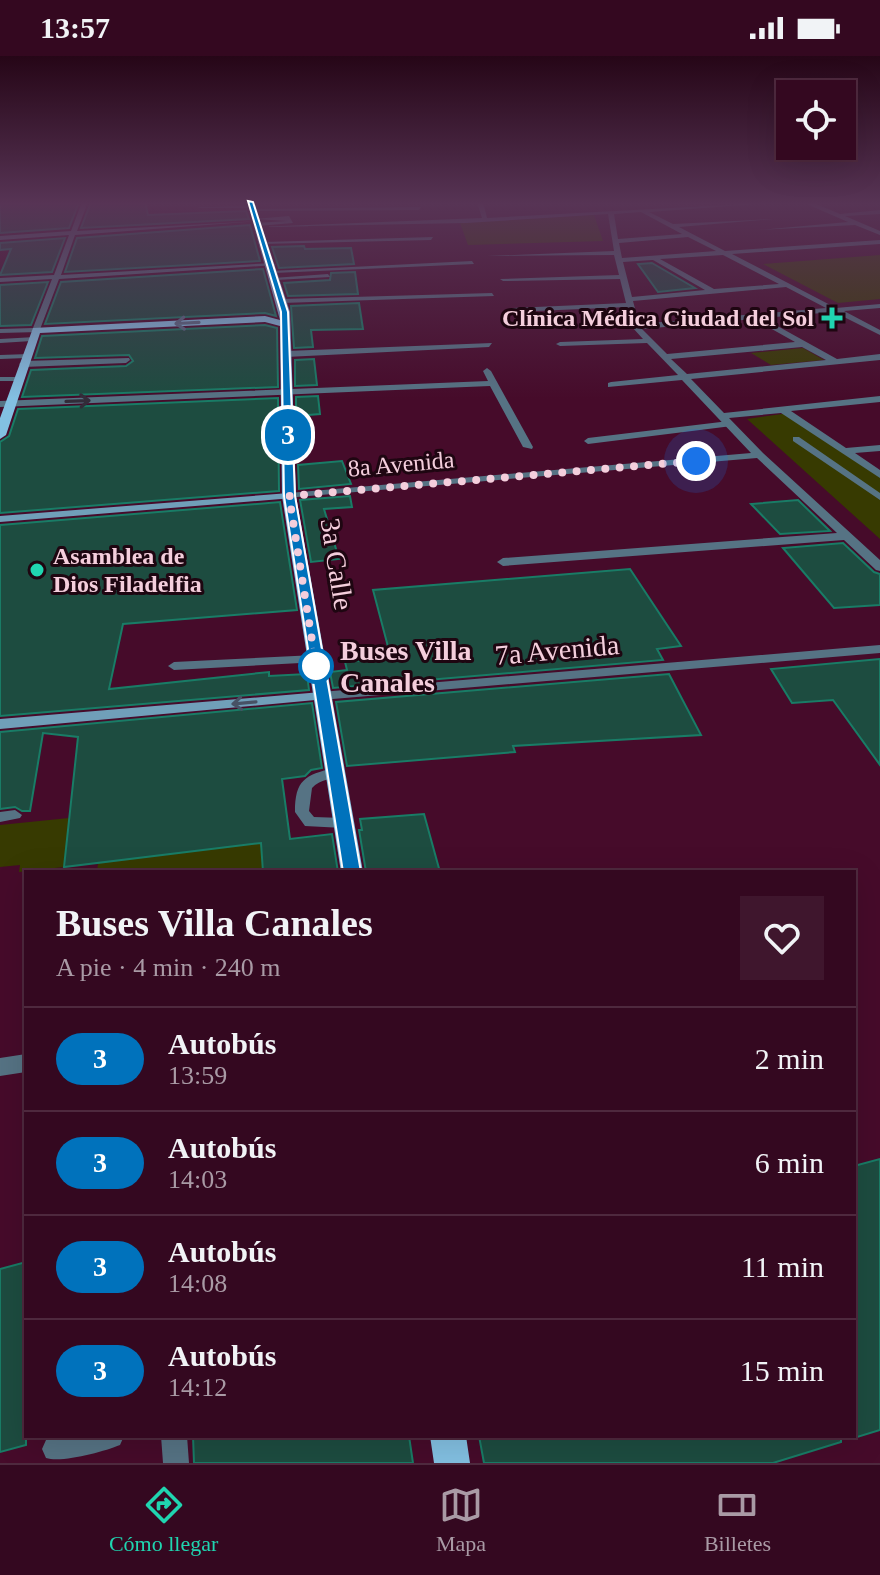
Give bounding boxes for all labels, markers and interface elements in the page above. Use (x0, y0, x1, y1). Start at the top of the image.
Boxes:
text: 13:57 (40, 11, 110, 44)
map controls (776, 80, 856, 160)
button: locate (776, 80, 856, 160)
place label: Clínica Médica Ciudad del Sol (502, 305, 814, 331)
marker: Clínica Médica Ciudad del Sol (821, 307, 843, 329)
one-way arrow (174, 315, 201, 330)
one-way arrow (64, 393, 91, 408)
line badge: 3 (262, 409, 314, 461)
text: 3 (281, 419, 295, 450)
your location (676, 441, 716, 481)
street label: 8a Avenida (347, 446, 456, 482)
street label: 3a Calle (314, 516, 360, 612)
place label: Asamblea de Dios Filadelfia (53, 543, 202, 597)
marker: Asamblea de Dios Filadelfia (28, 561, 46, 579)
street label: 7a Avenida (494, 629, 621, 671)
place label: Buses Villa Canales (340, 635, 471, 698)
marker: Buses Villa Canales (299, 649, 333, 683)
one-way arrow (231, 695, 257, 710)
button: heart (740, 896, 824, 980)
text: Buses Villa Canales (56, 902, 373, 944)
text: A pie · 4 min · 240 m (56, 953, 281, 982)
text: Autobús (168, 1027, 276, 1060)
text: 2 min (755, 1042, 824, 1075)
text: 3 (93, 1043, 107, 1074)
text: 13:59 (168, 1061, 227, 1090)
text: Autobús (168, 1131, 276, 1164)
text: 6 min (755, 1146, 824, 1179)
text: 3 (93, 1147, 107, 1178)
text: 14:03 (168, 1165, 227, 1194)
text: Autobús (168, 1235, 276, 1268)
text: 11 min (741, 1250, 824, 1283)
text: 3 (93, 1251, 107, 1282)
text: 14:08 (168, 1269, 227, 1298)
text: Autobús (168, 1339, 276, 1372)
text: 15 min (740, 1354, 824, 1387)
text: 3 (93, 1355, 107, 1386)
text: 14:12 (168, 1373, 227, 1402)
tab: Cómo llegar (109, 1483, 218, 1557)
tab: Mapa (436, 1483, 486, 1557)
tab: Billetes (704, 1483, 771, 1557)

